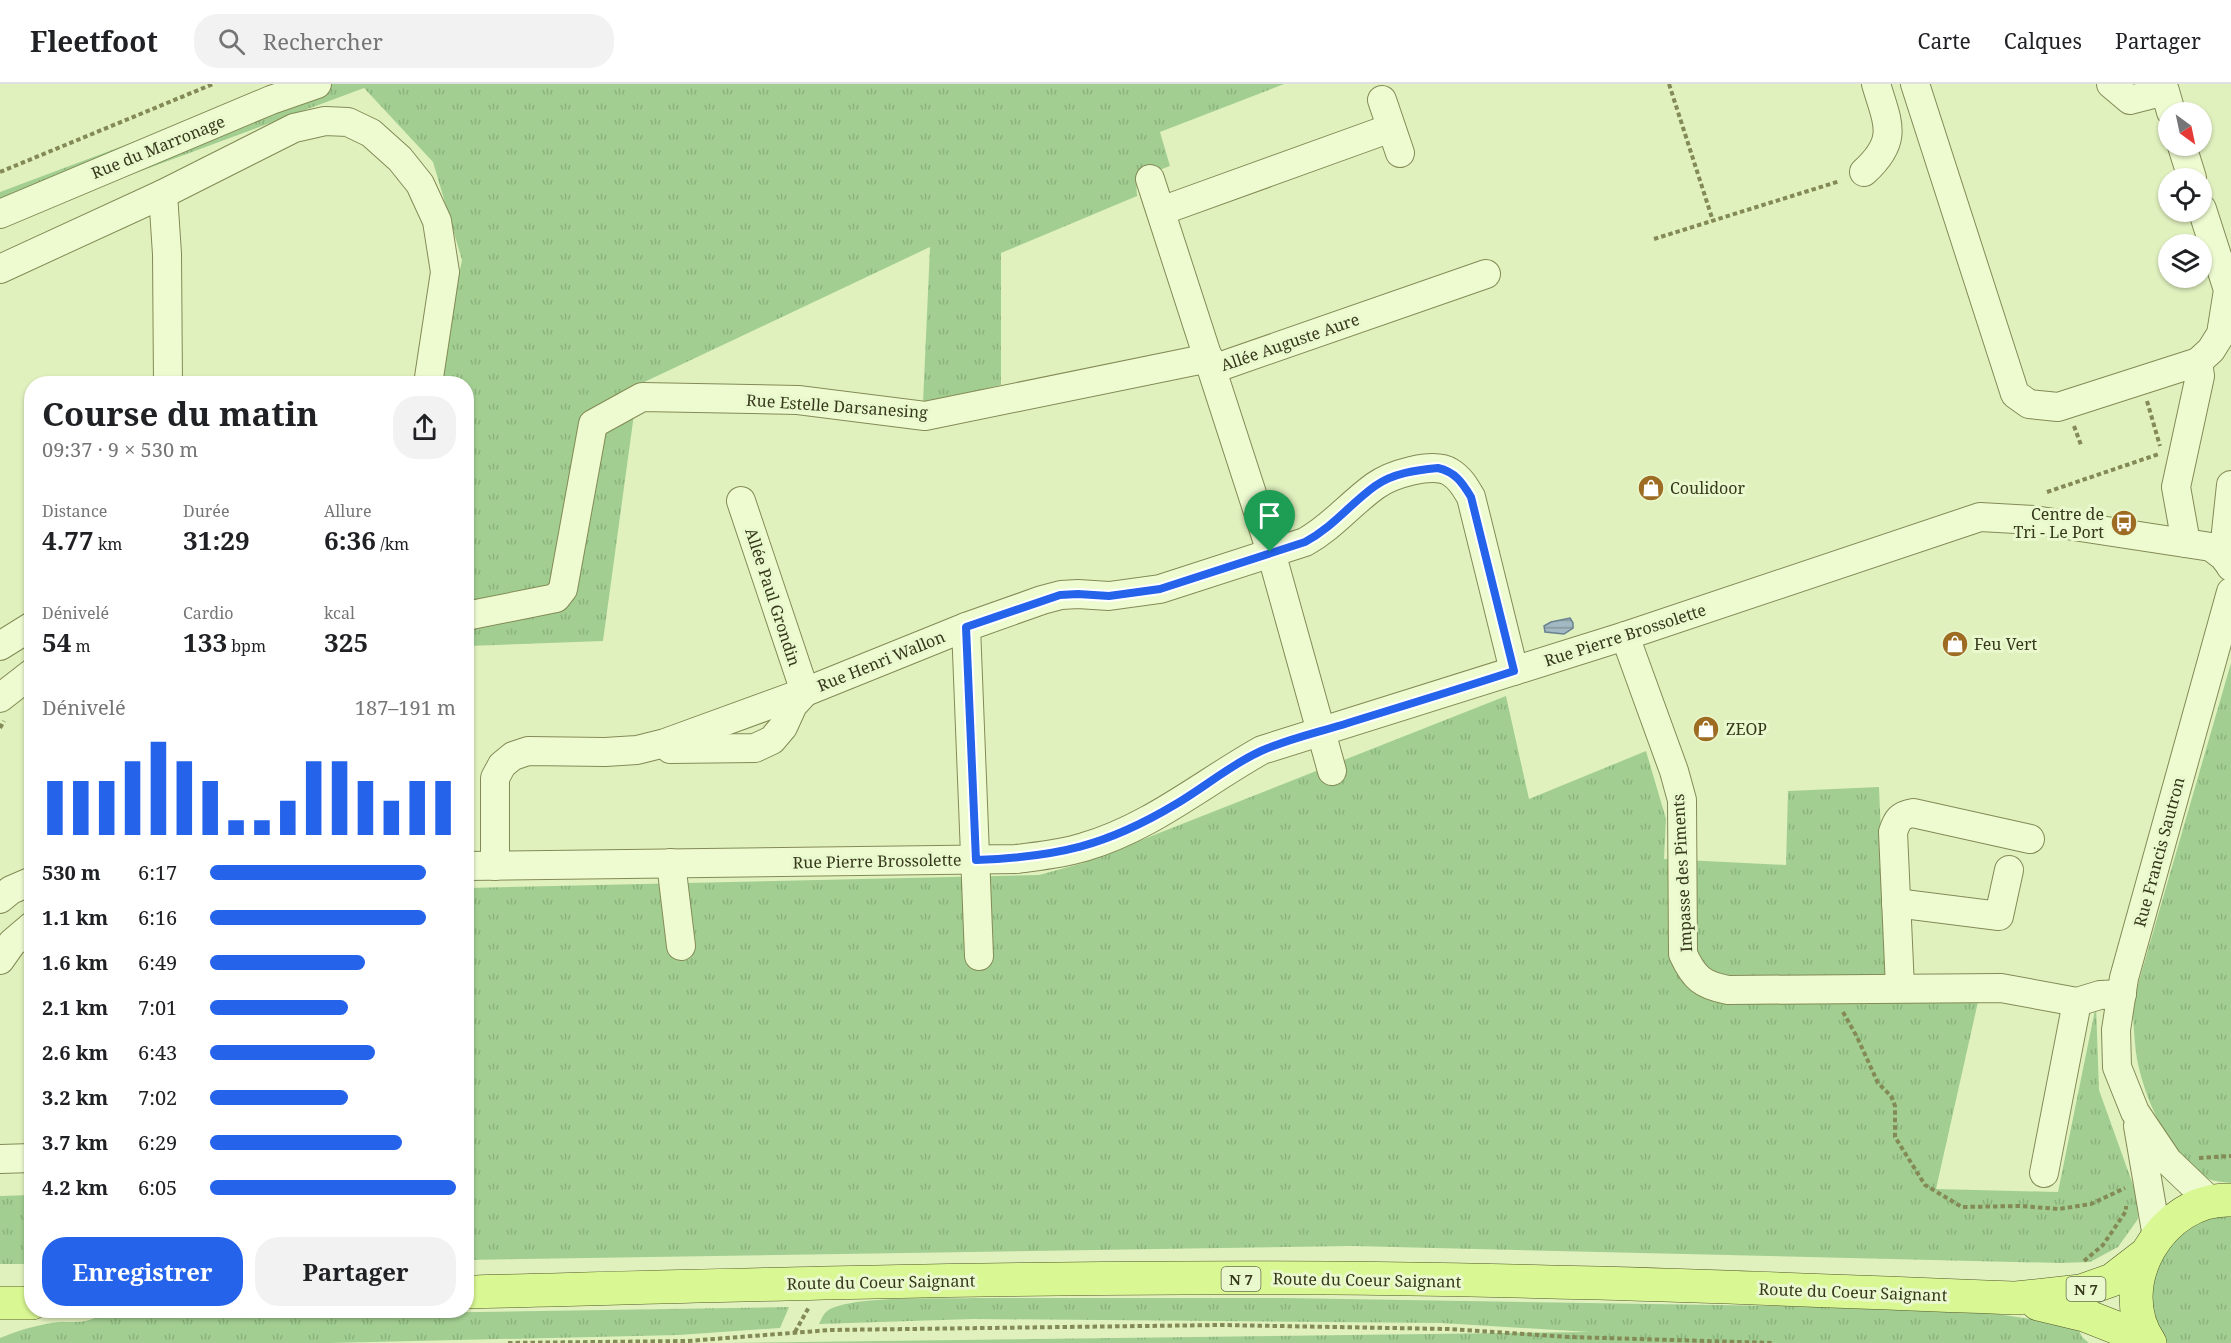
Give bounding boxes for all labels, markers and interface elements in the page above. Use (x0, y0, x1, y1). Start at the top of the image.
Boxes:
search box (194, 14, 614, 68)
text: Fleetfoot (30, 22, 158, 60)
icon: search (215, 25, 248, 58)
text: Rechercher (263, 26, 383, 56)
text: Carte (1918, 27, 1971, 55)
text: Calques (2004, 27, 2082, 55)
text: Partager (2115, 27, 2201, 55)
north arrow (2158, 102, 2212, 156)
map controls (2158, 102, 2212, 288)
street label: Rue du Marronage (88, 110, 228, 184)
button: locate (2158, 168, 2212, 222)
button: layers (2158, 234, 2212, 288)
street label: Allée Auguste Aure (1218, 308, 1362, 376)
street label: Rue Estelle Darsanesing (745, 389, 929, 423)
text: Course du matin (42, 391, 318, 436)
button: share (393, 396, 456, 459)
text: 09:37 · 9 × 530 m (42, 436, 198, 463)
shop icon: Coulidoor (1636, 473, 1666, 503)
place label: Coulidoor (1670, 477, 1746, 499)
pin (1244, 490, 1295, 552)
icon: arrive (1253, 499, 1286, 532)
text: Distance (42, 500, 107, 522)
text: Durée (183, 500, 229, 522)
text: Allure (324, 500, 371, 522)
place label: Centre de Tri - Le Port (2014, 503, 2104, 543)
bus stop icon: Centre de Tri - Le Port (2109, 508, 2139, 538)
text: 4.77 (42, 522, 94, 558)
text: 31:29 (183, 522, 250, 558)
text: 6:36 (324, 522, 376, 558)
street label: Allée Paul Grondin (740, 525, 806, 669)
text: km (94, 533, 122, 555)
text: /km (376, 533, 409, 555)
street label: Rue Pierre Brossolette (1541, 598, 1709, 672)
text: Dénivelé (42, 602, 109, 624)
text: Cardio (183, 602, 234, 624)
text: kcal (324, 602, 355, 624)
text: 54 (42, 624, 71, 660)
text: 133 (183, 624, 227, 660)
text: 325 (324, 624, 368, 660)
street label: Rue Henri Wallon (814, 625, 948, 697)
shop icon: Feu Vert (1940, 629, 1970, 659)
place label: Feu Vert (1974, 633, 2038, 655)
text: m (71, 635, 91, 657)
text: bpm (227, 635, 266, 657)
text: Dénivelé (42, 694, 126, 721)
text: 187–191 m (355, 694, 456, 721)
shop icon: ZEOP (1691, 714, 1721, 744)
place label: ZEOP (1726, 718, 1767, 740)
street label: Rue Francis Sautron (2128, 775, 2190, 929)
street label: Impasse des Piments (1667, 793, 1697, 953)
street label: Rue Pierre Brossolette (792, 849, 962, 873)
text: 530 m (42, 859, 101, 886)
text: 6:17 (138, 859, 177, 886)
text: 1.1 km (42, 904, 108, 931)
text: 6:16 (138, 904, 177, 931)
text: 1.6 km (42, 949, 108, 976)
text: 6:49 (138, 949, 177, 976)
text: 2.1 km (42, 994, 108, 1021)
text: 7:01 (138, 994, 177, 1021)
text: 2.6 km (42, 1039, 108, 1066)
text: 6:43 (138, 1039, 177, 1066)
text: 3.2 km (42, 1084, 108, 1111)
text: 7:02 (138, 1084, 177, 1111)
text: 3.7 km (42, 1129, 108, 1156)
text: 6:29 (138, 1129, 177, 1156)
text: 4.2 km (42, 1174, 108, 1201)
text: 6:05 (138, 1174, 177, 1201)
button: Enregistrer (42, 1237, 243, 1306)
button: Partager (255, 1237, 456, 1306)
road number: N 7 (1222, 1267, 1260, 1291)
street label: Route du Coeur Saignant (1273, 1267, 1462, 1293)
street label: Route du Coeur Saignant (787, 1269, 976, 1295)
road number: N 7 (2066, 1277, 2106, 1301)
street label: Route du Coeur Saignant (1758, 1278, 1948, 1306)

